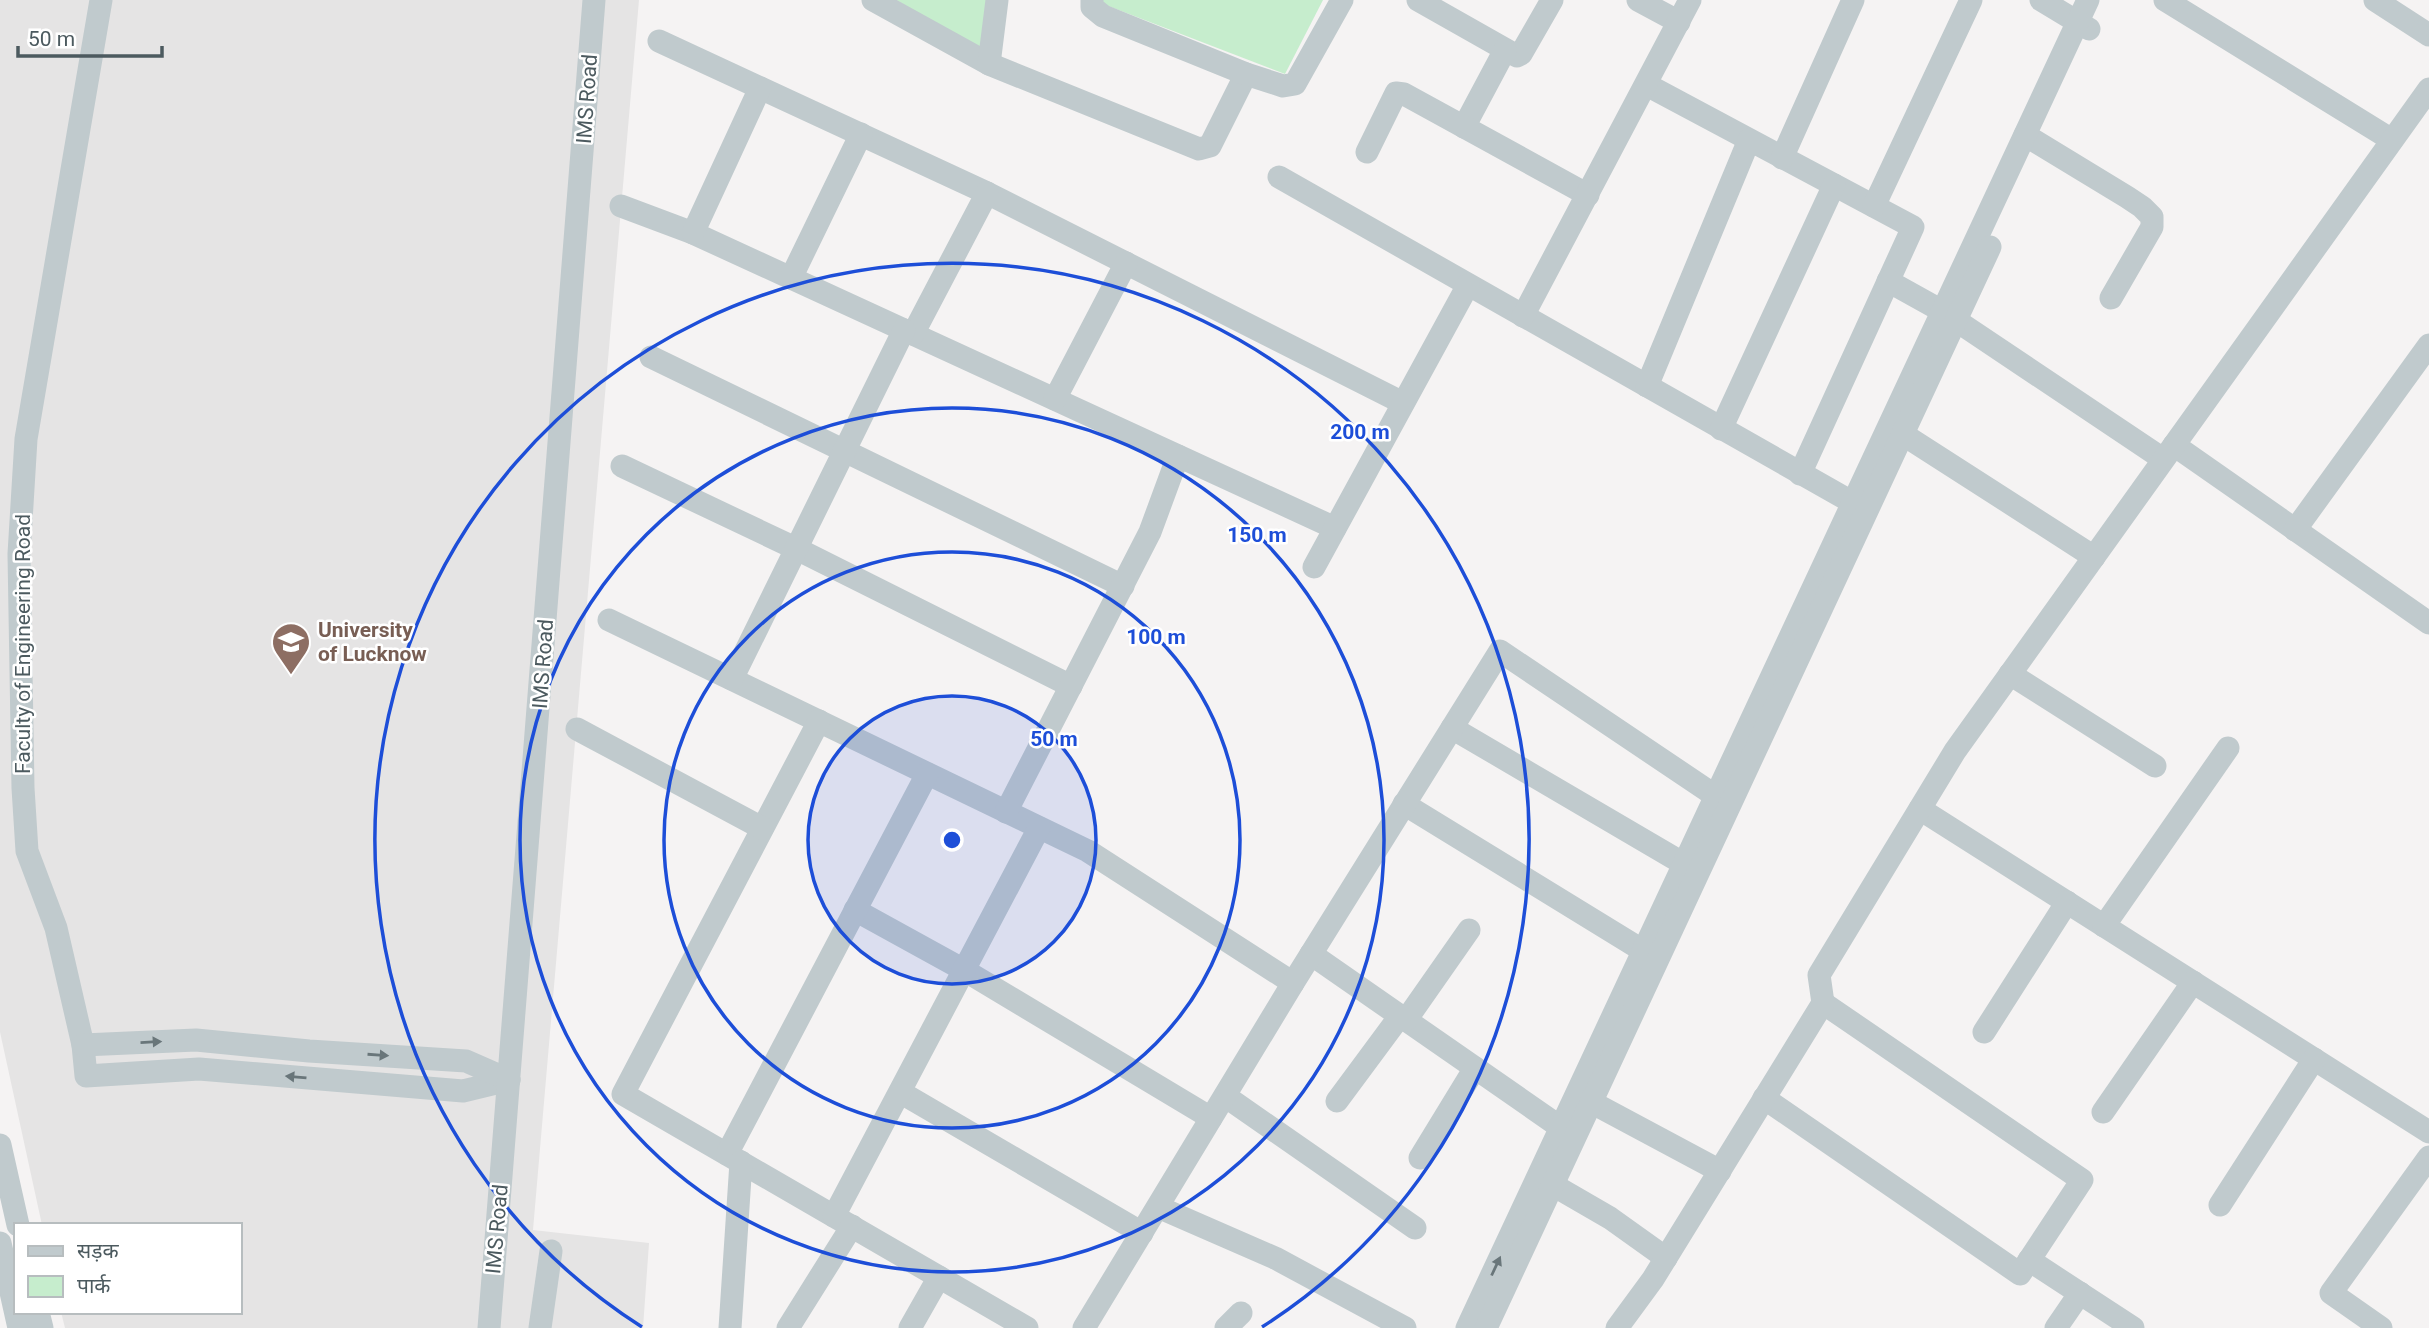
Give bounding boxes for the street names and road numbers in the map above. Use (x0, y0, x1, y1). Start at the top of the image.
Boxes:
street label: IMS Road (572, 53, 602, 145)
street label: Faculty of Engineering Road (11, 514, 35, 774)
street label: IMS Road (528, 618, 558, 710)
street label: IMS Road (481, 1183, 513, 1275)

